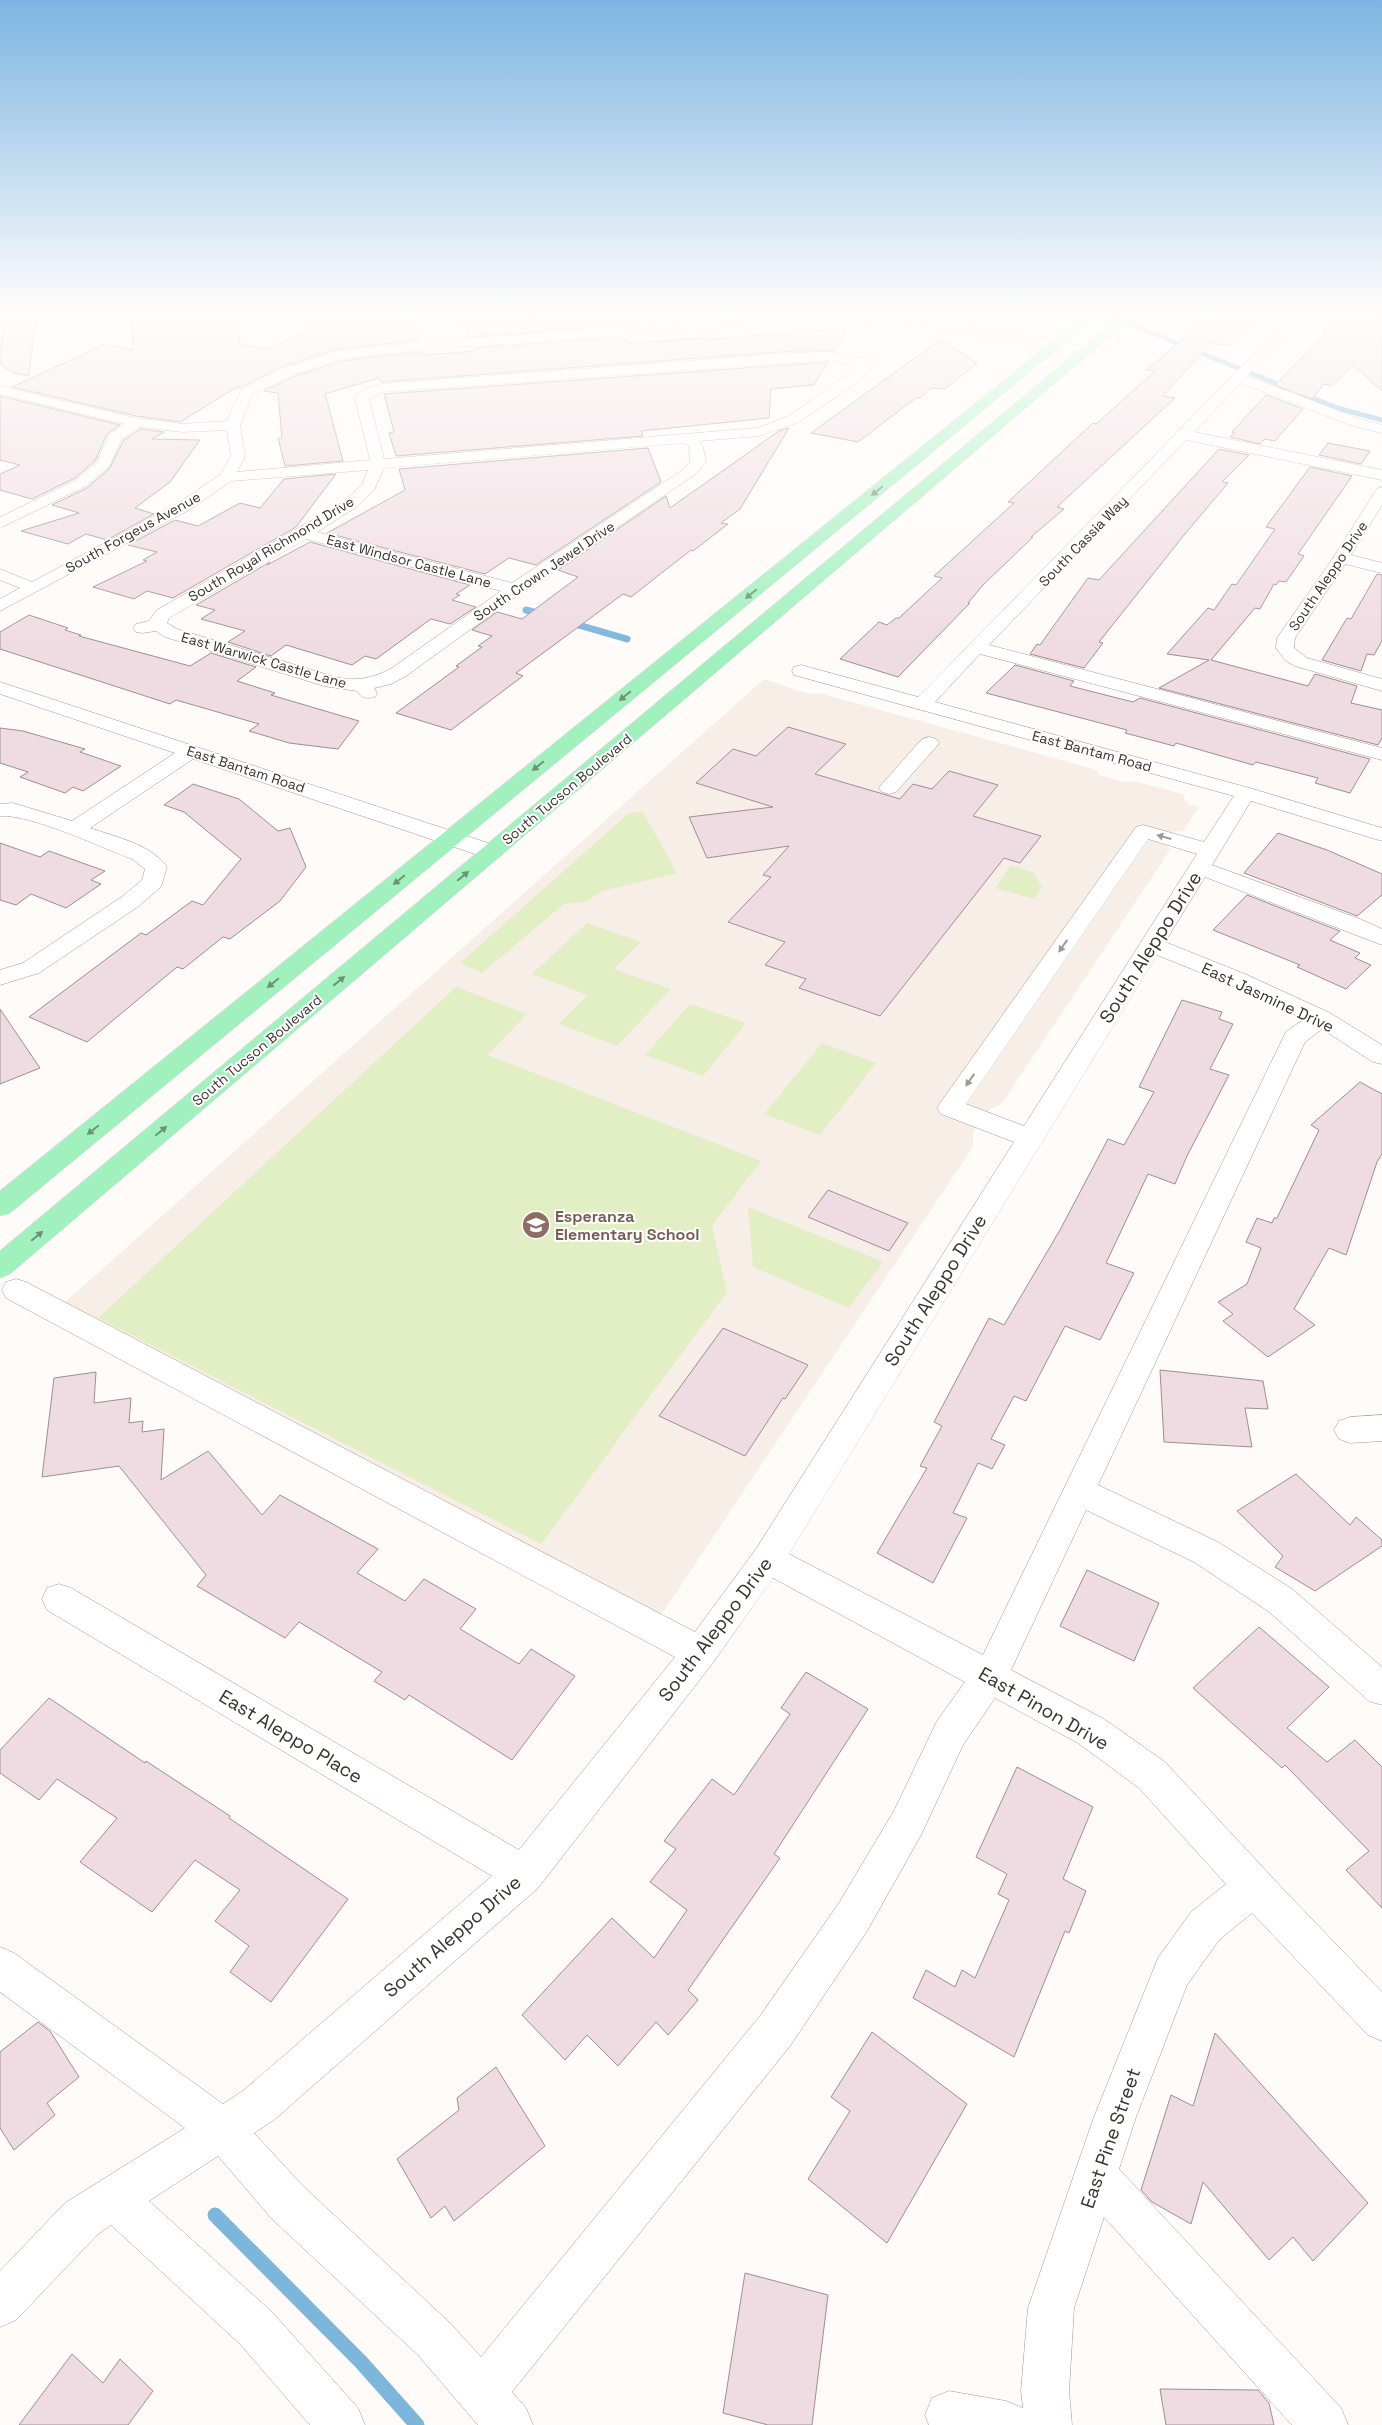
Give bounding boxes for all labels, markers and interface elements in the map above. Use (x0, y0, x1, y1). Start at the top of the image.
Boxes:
one-way arrow (871, 486, 884, 497)
street label: South Forgeus Avenue (62, 487, 204, 577)
street label: South Royal Richmond Drive (185, 492, 357, 606)
street label: South Cassia Way (1035, 492, 1131, 590)
street label: South Crown Jewel Drive (470, 517, 618, 625)
street label: South Aleppo Drive (1285, 518, 1371, 634)
street label: East Windsor Castle Lane (325, 530, 493, 592)
one-way arrow (745, 588, 758, 599)
street label: East Warwick Castle Lane (179, 628, 349, 692)
one-way arrow (618, 691, 631, 702)
street label: East Bantam Road (1030, 726, 1154, 776)
street label: South Tucson Boulevard (499, 729, 635, 849)
street label: East Bantam Road (185, 741, 307, 797)
one-way arrow (532, 761, 545, 772)
one-way arrow (1156, 832, 1171, 840)
street label: South Aleppo Drive (1094, 867, 1207, 1028)
one-way arrow (457, 870, 469, 882)
one-way arrow (393, 874, 406, 885)
one-way arrow (1058, 939, 1068, 953)
street label: East Jasmine Drive (1198, 958, 1337, 1037)
one-way arrow (332, 975, 345, 986)
one-way arrow (267, 977, 280, 988)
street label: South Tucson Boulevard (189, 990, 325, 1110)
one-way arrow (965, 1073, 975, 1087)
one-way arrow (87, 1124, 100, 1135)
one-way arrow (155, 1125, 168, 1136)
place label: Esperanza Elementary School (555, 1206, 699, 1245)
school or university icon: Esperanza Elementary School (521, 1210, 551, 1240)
street label: South Aleppo Drive (879, 1210, 992, 1371)
one-way arrow (31, 1230, 44, 1241)
street label: South Aleppo Drive (653, 1552, 778, 1707)
street label: East Pinon Drive (974, 1661, 1113, 1756)
street label: East Aleppo Place (214, 1684, 367, 1789)
street label: South Aleppo Drive (378, 1870, 526, 2003)
street label: East Pine Street (1075, 2065, 1146, 2212)

